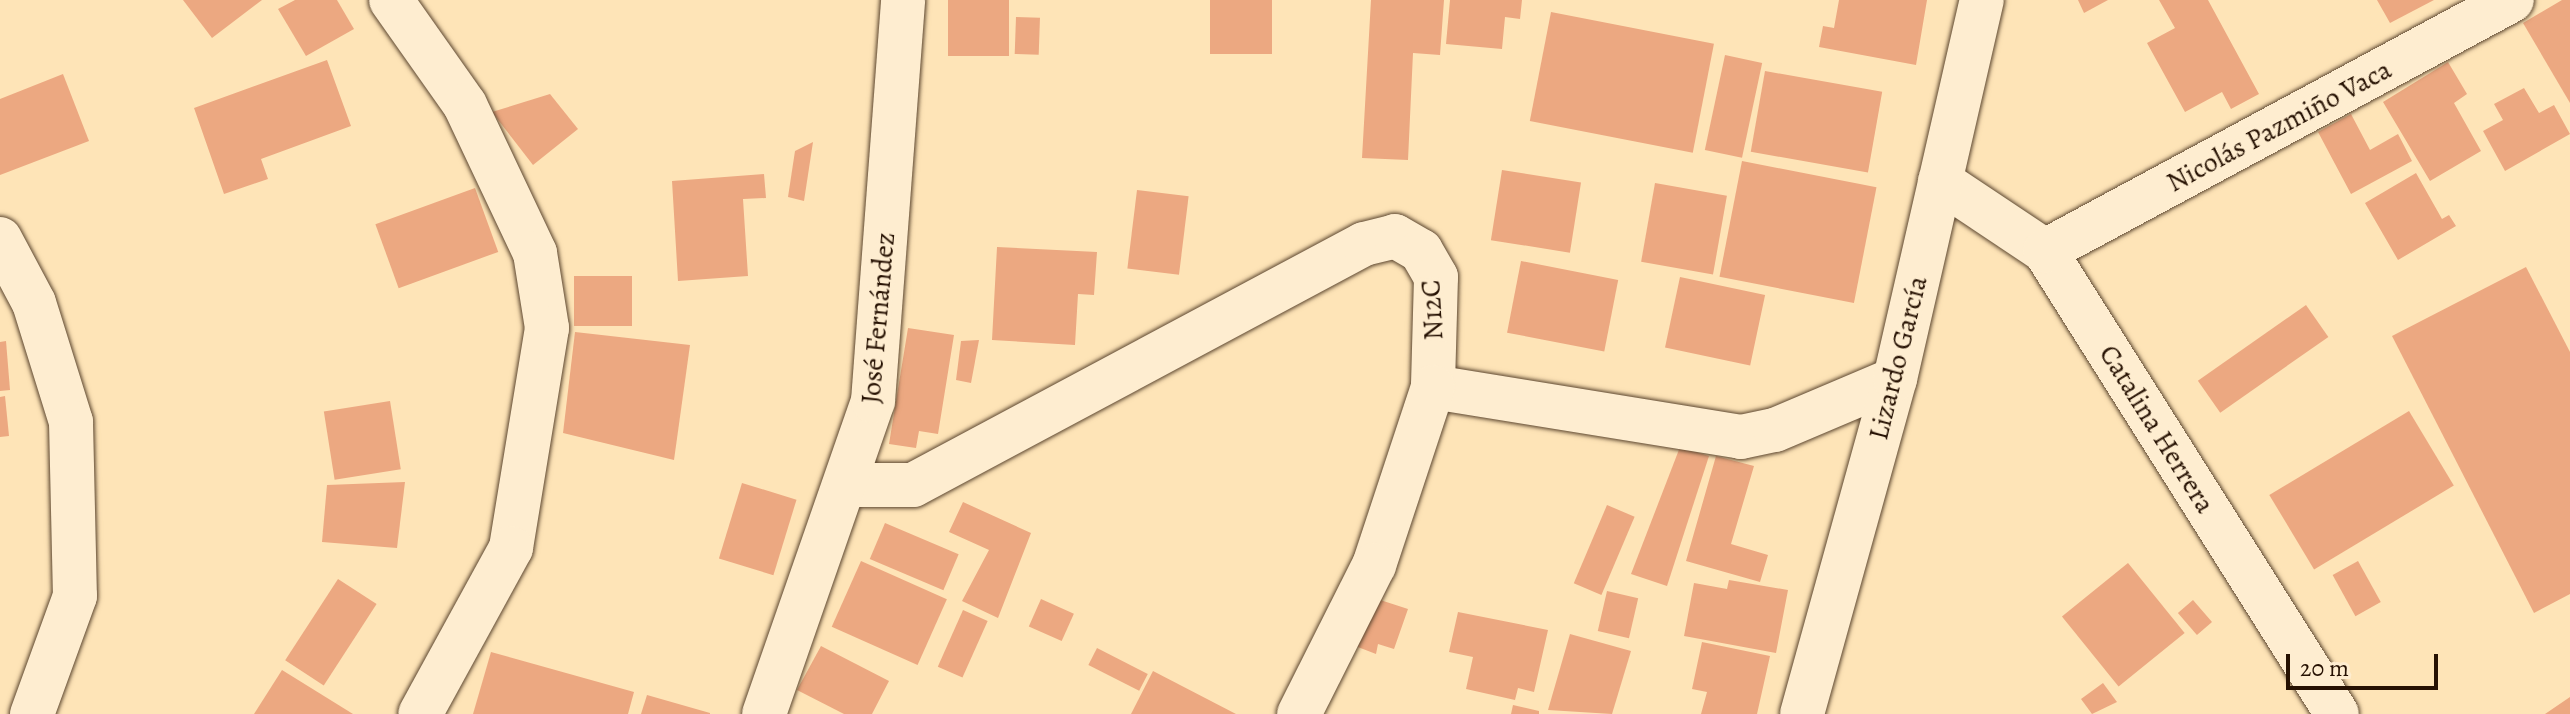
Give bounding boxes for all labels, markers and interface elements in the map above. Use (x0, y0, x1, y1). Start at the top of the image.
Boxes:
street label: Nicolás Pazmiño Vaca (2161, 53, 2397, 199)
street label: José Fernández (854, 231, 902, 405)
street label: Lizardo García (1861, 273, 1935, 443)
street label: N12C (1414, 279, 1450, 341)
street label: Catalina Herrera (2092, 339, 2222, 519)
scale bar (2290, 638, 2442, 688)
text: 20 m (2300, 652, 2349, 684)

